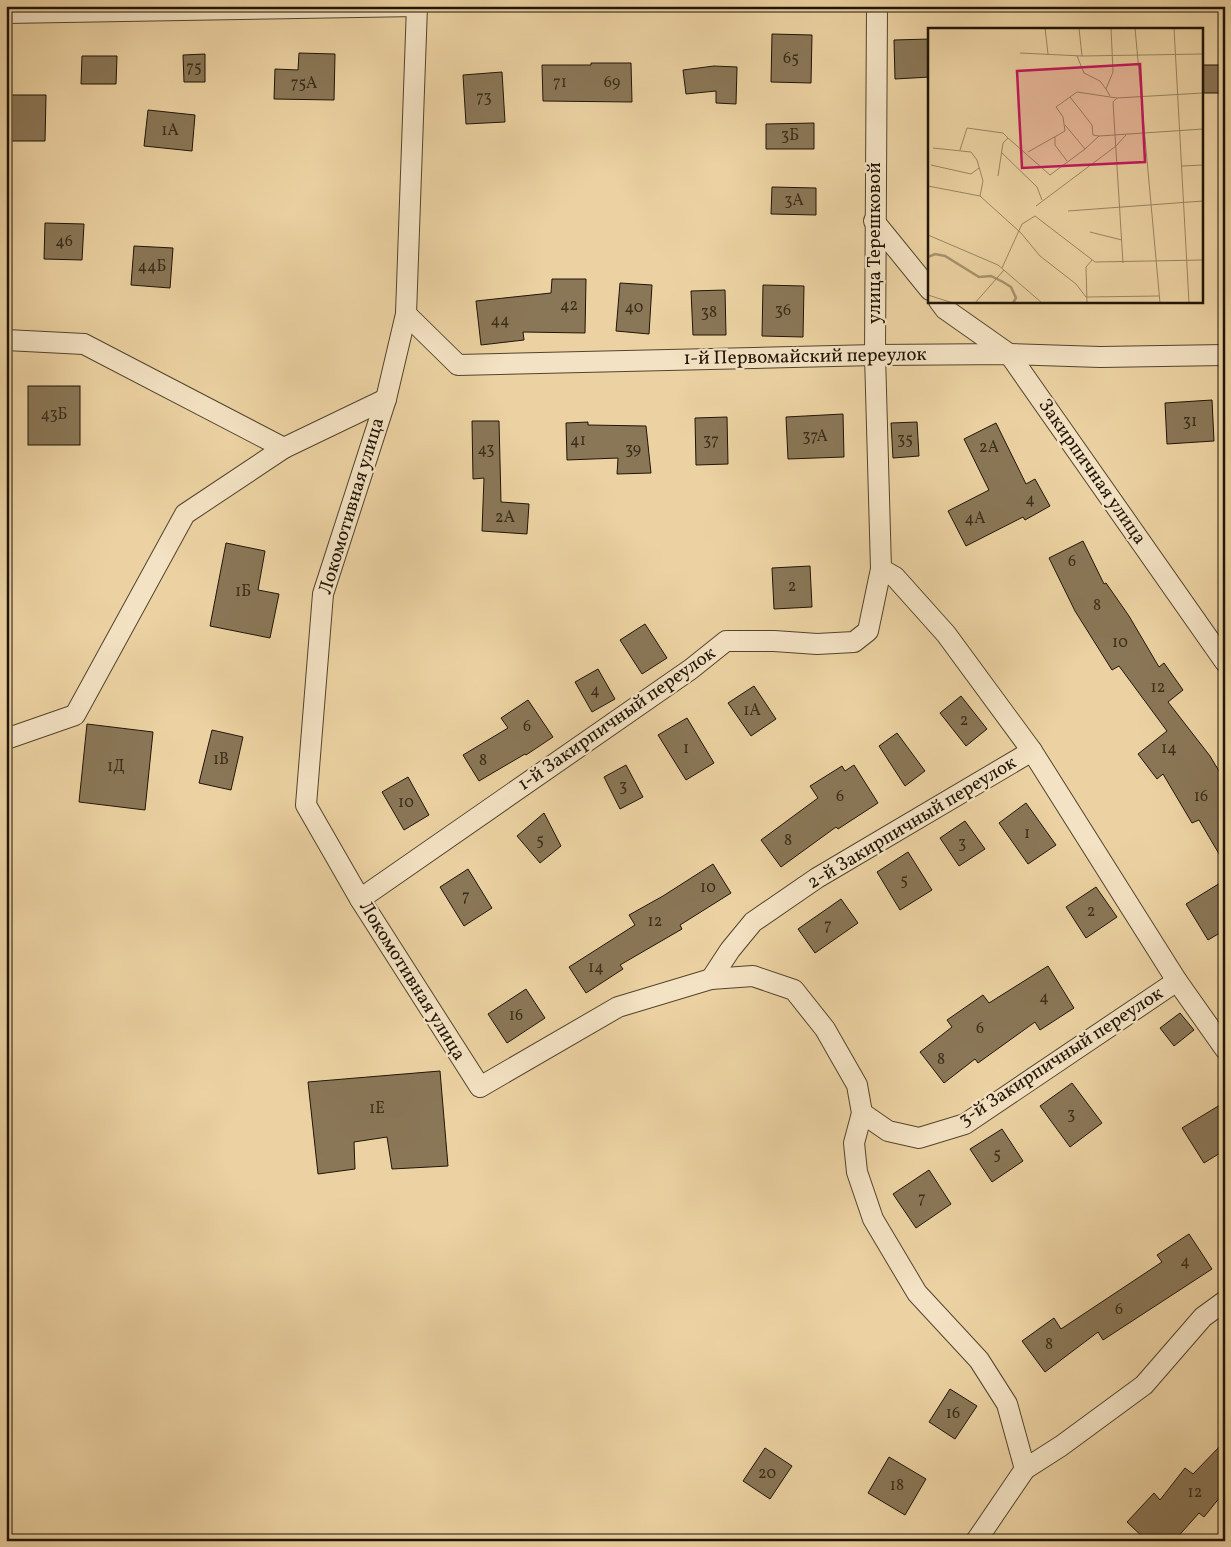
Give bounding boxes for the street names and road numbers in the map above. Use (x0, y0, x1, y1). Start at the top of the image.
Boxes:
street label: улица Терешковой (862, 162, 888, 324)
street label: 1-й Первомайский переулок (683, 342, 927, 372)
street label: Закирпичная улица (1032, 394, 1152, 550)
street label: Локомотивная улица (313, 414, 391, 598)
street label: 1-й Закирпичный переулок (514, 642, 720, 796)
street label: 2-й Закирпичный переулок (803, 750, 1021, 896)
street label: Локомотивная улица (352, 896, 472, 1066)
street label: 3-й Закирпичный переулок (954, 982, 1168, 1132)

